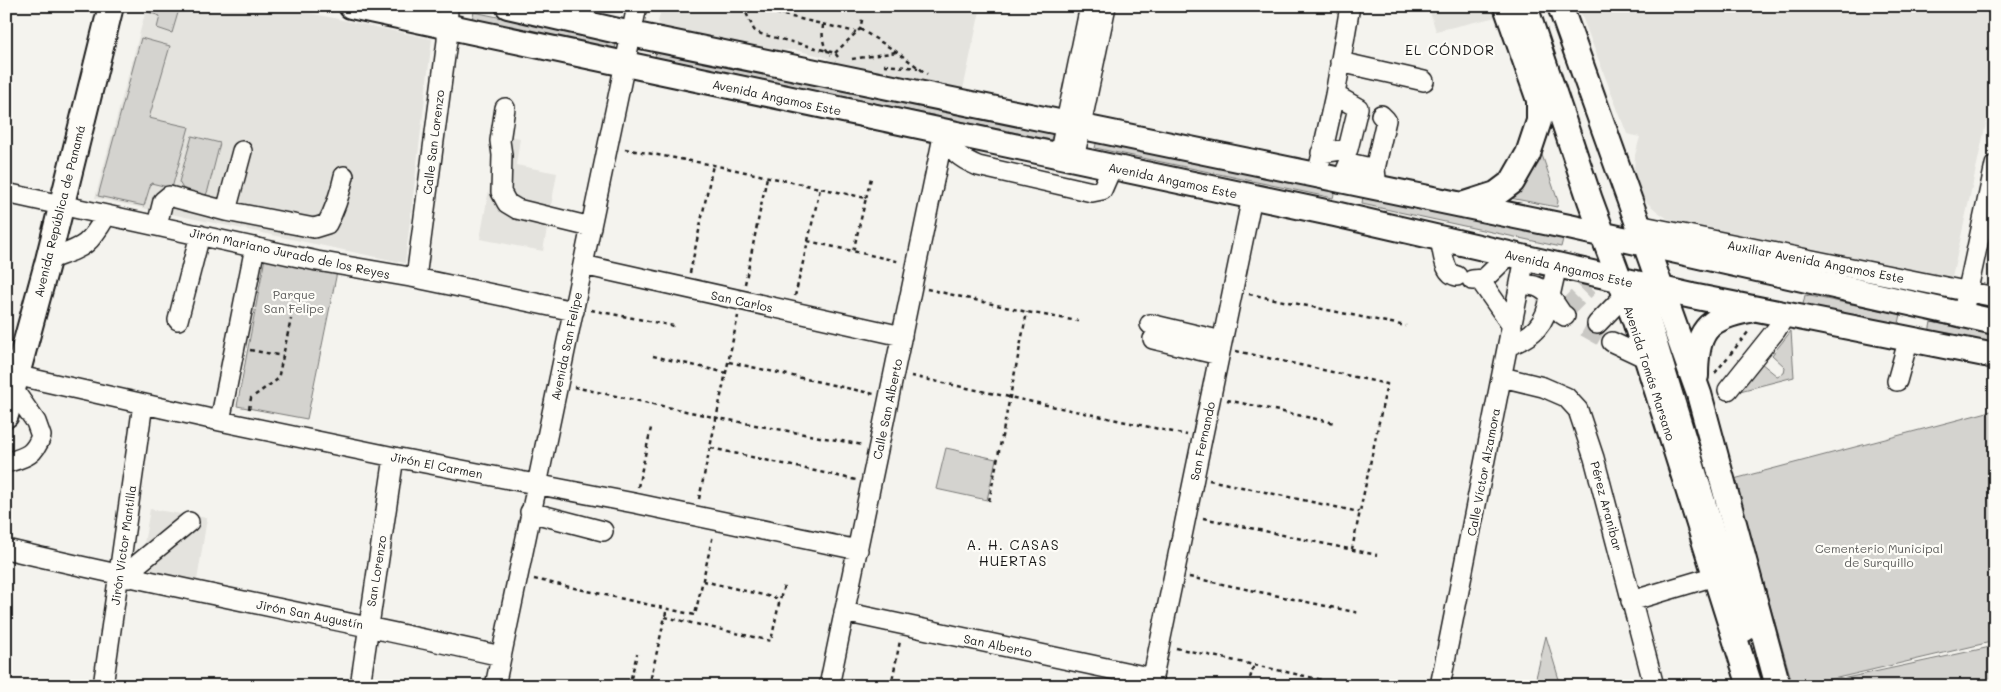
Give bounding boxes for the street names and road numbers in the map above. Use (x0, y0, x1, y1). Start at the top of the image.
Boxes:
street label: Avenida Angamos Este (711, 76, 843, 118)
street label: Calle San Lorenzo (419, 89, 447, 195)
street label: Avenida República de Panamá (30, 123, 88, 299)
street label: Avenida Angamos Este (1107, 159, 1239, 201)
street label: Jirón Mariano Jurado de los Reyes (188, 224, 392, 282)
street label: Auxiliar Avenida Angamos Este (1726, 236, 1906, 286)
street label: Avenida Angamos Este (1503, 245, 1635, 291)
street label: San Carlos (710, 287, 775, 315)
street label: Avenida San Felipe (547, 290, 585, 402)
street label: Avenida Tomás Marsano (1621, 304, 1679, 442)
street label: Calle San Alberto (868, 357, 906, 461)
street label: San Fernando (1186, 400, 1218, 482)
street label: Calle Víctor Alzamora (1463, 407, 1503, 537)
street label: Jirón El Carmen (390, 448, 484, 482)
street label: Pérez Aranibar (1587, 459, 1627, 553)
street label: Jirón Víctor Mantilla (107, 484, 139, 606)
street label: San Lorenzo (362, 534, 390, 608)
street label: Jirón San Augustín (255, 596, 365, 632)
street label: San Alberto (962, 630, 1034, 660)

